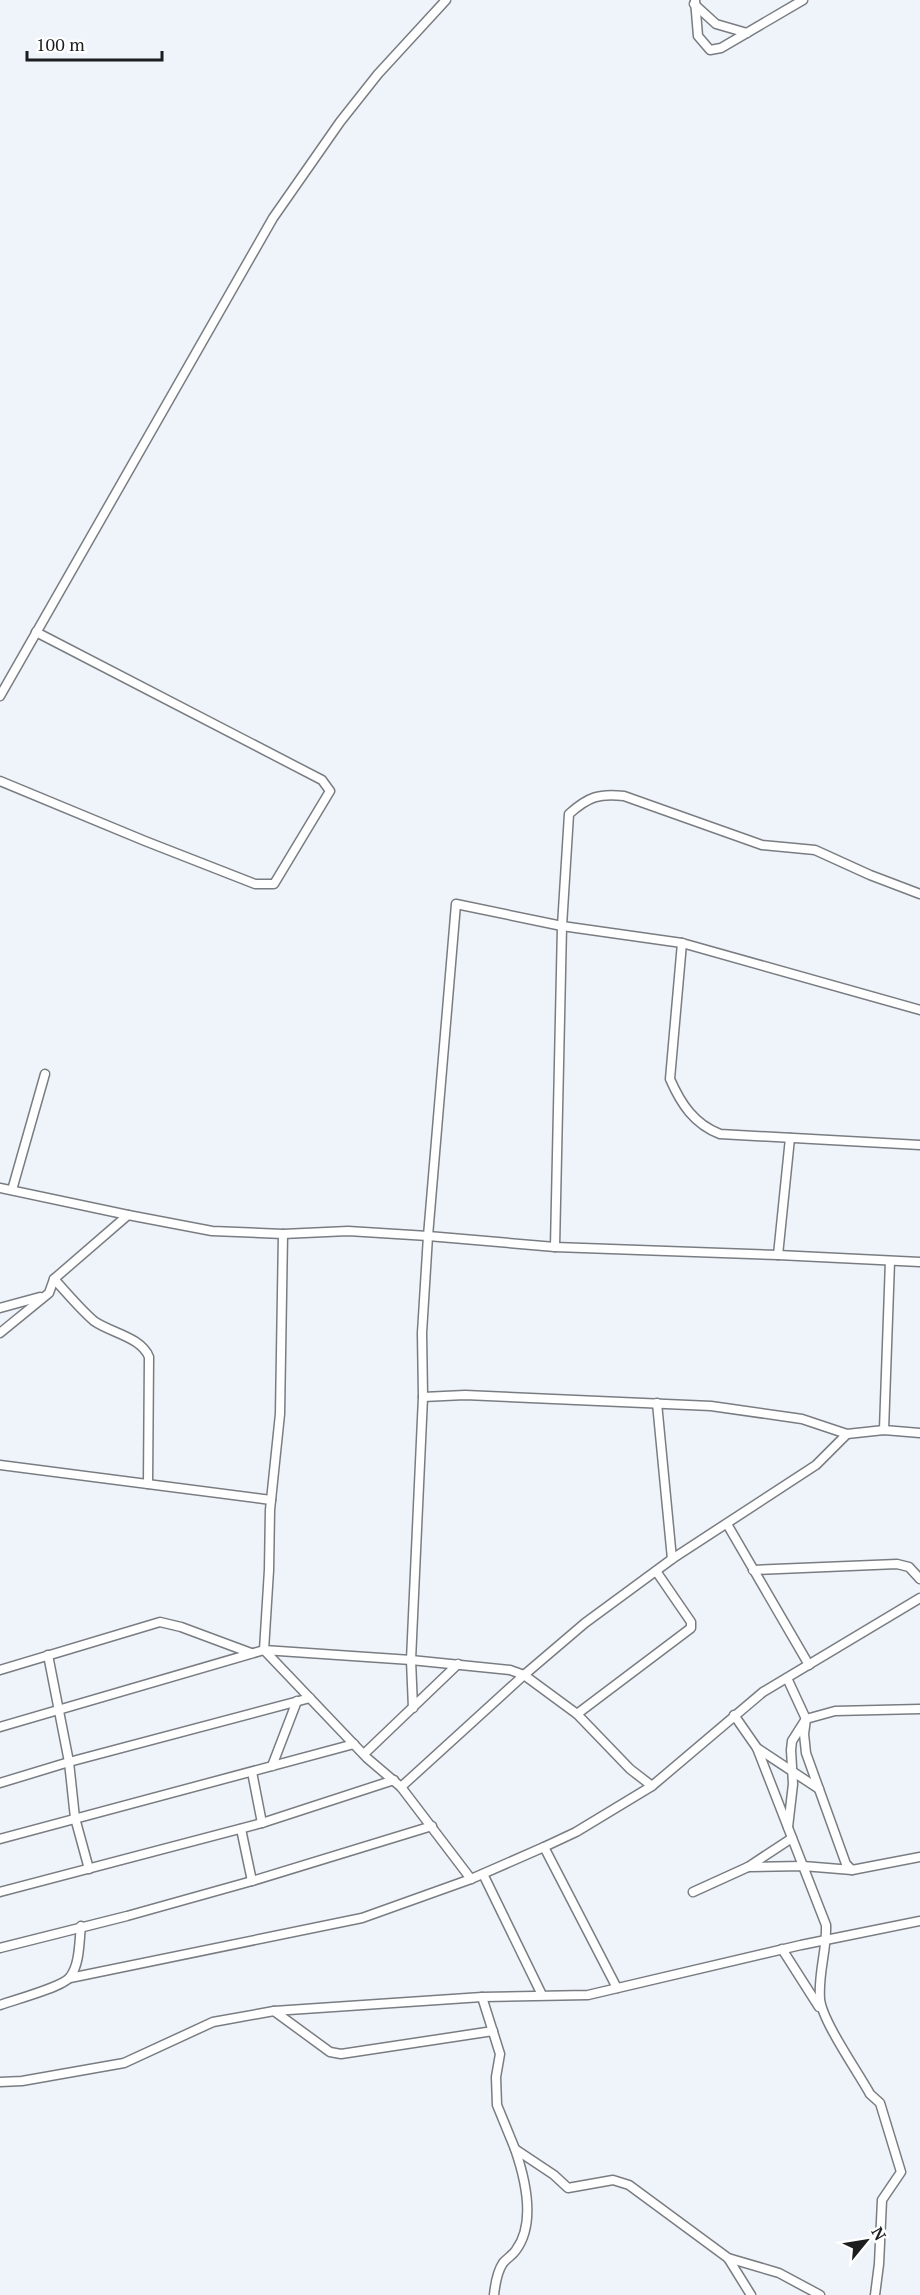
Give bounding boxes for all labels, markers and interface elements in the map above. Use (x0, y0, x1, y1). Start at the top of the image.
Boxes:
scale bar (27, 24, 162, 62)
text: 100 m (36, 32, 85, 56)
north arrow (836, 2211, 896, 2271)
text: N (866, 2223, 892, 2244)

